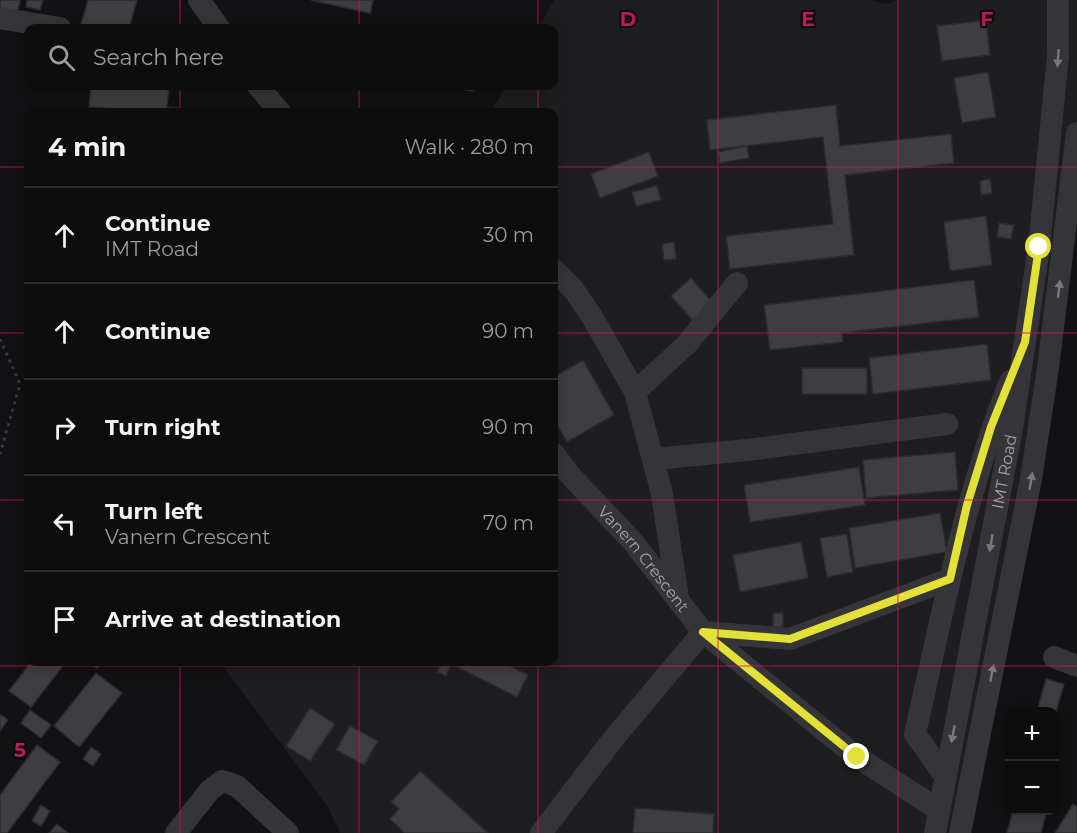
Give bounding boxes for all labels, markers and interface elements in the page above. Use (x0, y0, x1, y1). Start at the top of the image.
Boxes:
text: D (620, 7, 636, 31)
text: E (801, 7, 815, 31)
text: F (981, 7, 994, 31)
search box (24, 24, 558, 90)
icon: search (45, 41, 78, 74)
text: Search here (93, 44, 224, 71)
one-way arrow (1053, 49, 1062, 68)
text: 4 min (48, 131, 126, 163)
text: Walk · 280 m (404, 135, 534, 159)
text: Continue (105, 210, 211, 237)
icon: ahead (48, 219, 81, 252)
text: 30 m (483, 223, 534, 247)
route start (1025, 233, 1051, 259)
text: IMT Road (105, 237, 199, 261)
one-way arrow (1054, 279, 1063, 298)
icon: ahead (48, 315, 81, 348)
text: Continue (105, 318, 211, 345)
text: 90 m (482, 319, 534, 343)
icon: right (48, 411, 81, 444)
text: Turn right (105, 414, 220, 441)
text: 90 m (482, 415, 534, 439)
street label: IMT Road (988, 433, 1020, 510)
one-way arrow (1027, 472, 1036, 491)
text: Turn left (105, 498, 203, 525)
street label: Vanern Crescent (594, 502, 694, 616)
icon: left (48, 507, 81, 540)
text: 70 m (483, 511, 534, 535)
text: Vanern Crescent (105, 525, 270, 549)
one-way arrow (986, 533, 995, 552)
icon: arrive (48, 603, 81, 636)
text: Arrive at destination (105, 606, 341, 633)
one-way arrow (988, 663, 997, 682)
map controls (1005, 707, 1059, 815)
button: + (1005, 707, 1059, 761)
one-way arrow (948, 725, 957, 744)
text: 5 (14, 738, 26, 762)
route end (843, 743, 869, 769)
button: − (1005, 761, 1059, 815)

